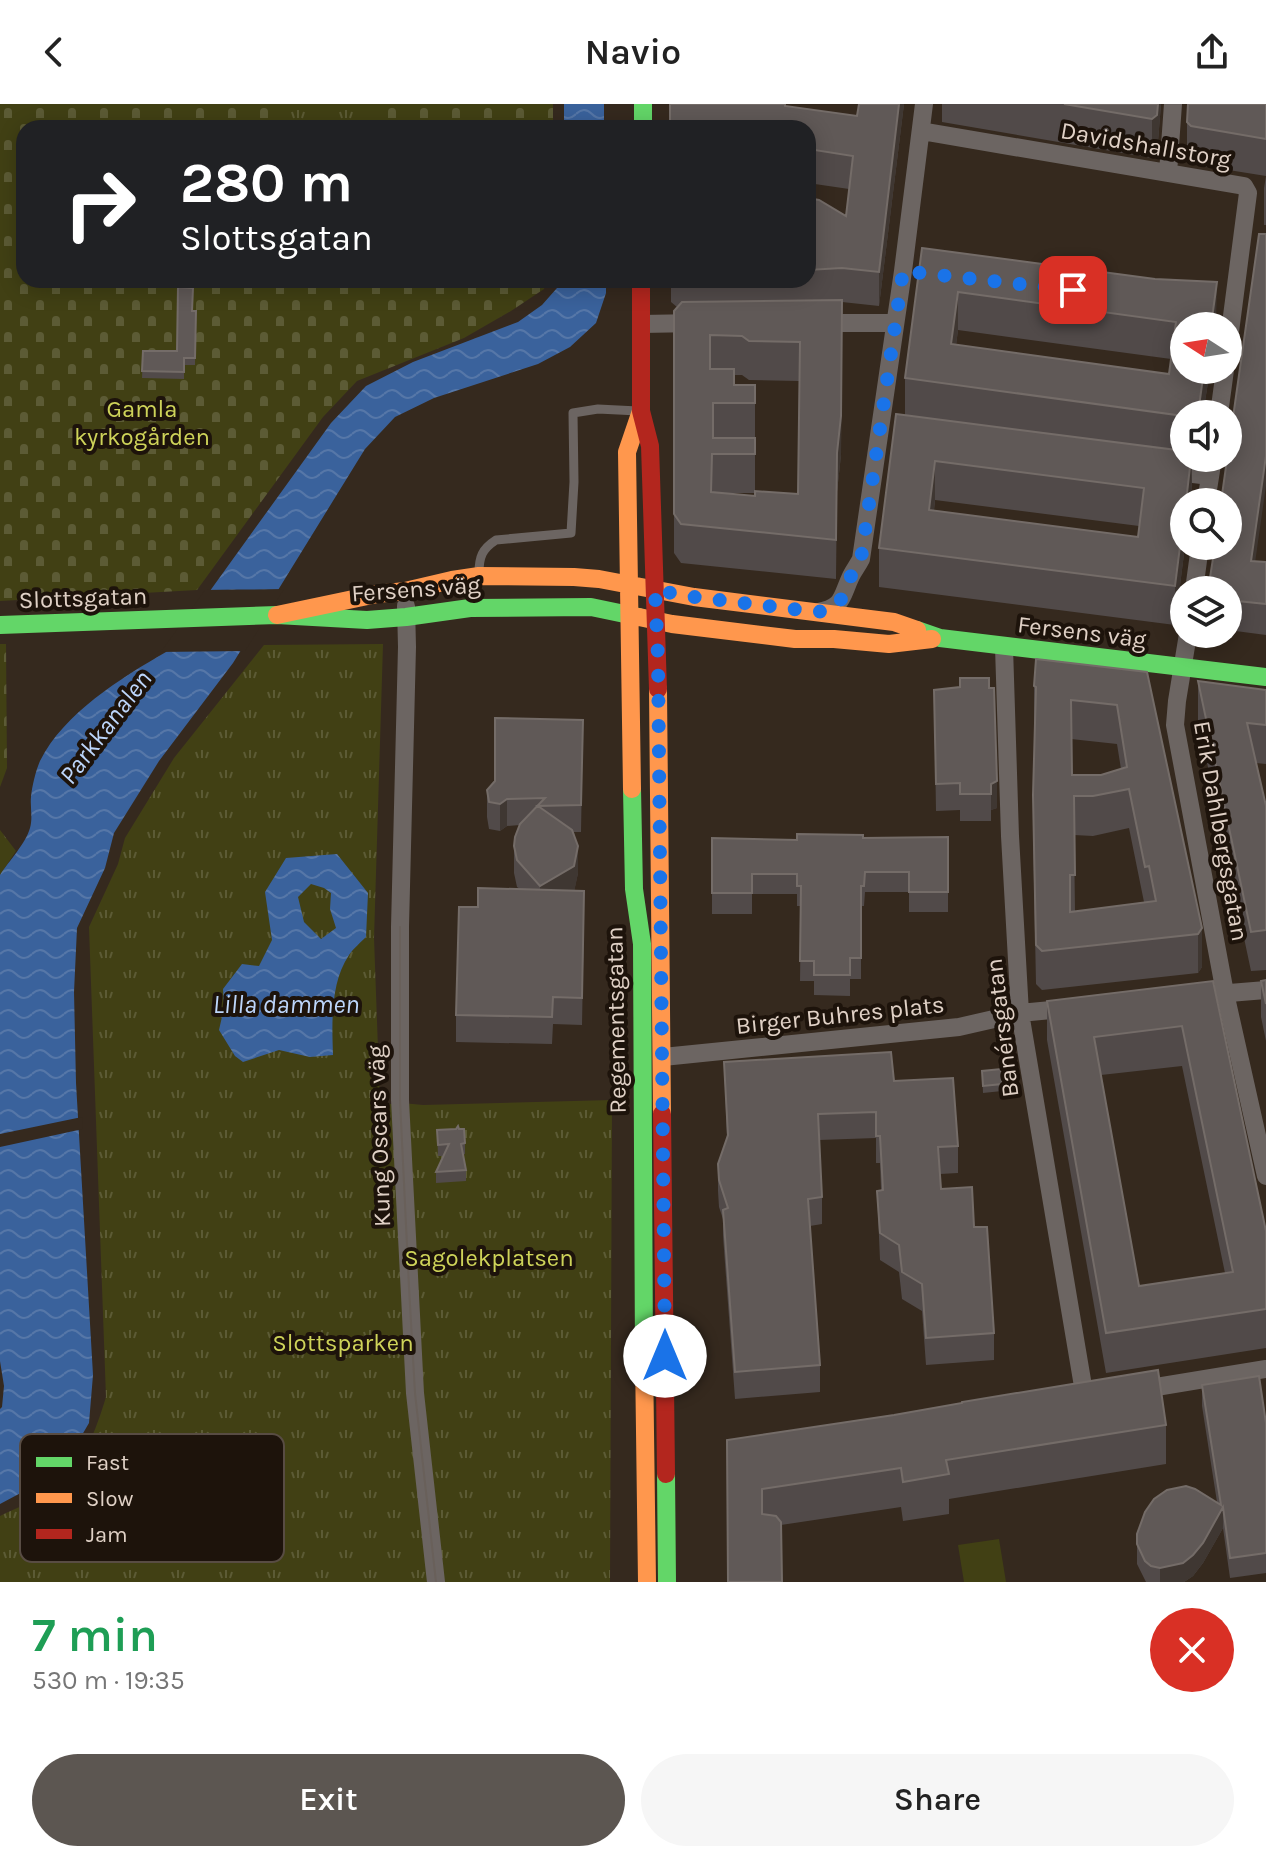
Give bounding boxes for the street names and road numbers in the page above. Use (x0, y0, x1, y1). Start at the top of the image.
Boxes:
street label: Davidshallstorg (1058, 116, 1234, 174)
street label: Fersens väg (350, 570, 482, 607)
street label: Slottsgatan (18, 582, 148, 614)
street label: Fersens väg (1016, 610, 1148, 654)
street label: Erik Dahlbergsgatan (1188, 719, 1254, 943)
street label: Regementsgatan (600, 926, 632, 1114)
street label: Banérsgatan (980, 957, 1024, 1099)
street label: Birger Buhres plats (734, 990, 946, 1040)
street label: Kung Oscars väg (362, 1044, 396, 1228)

